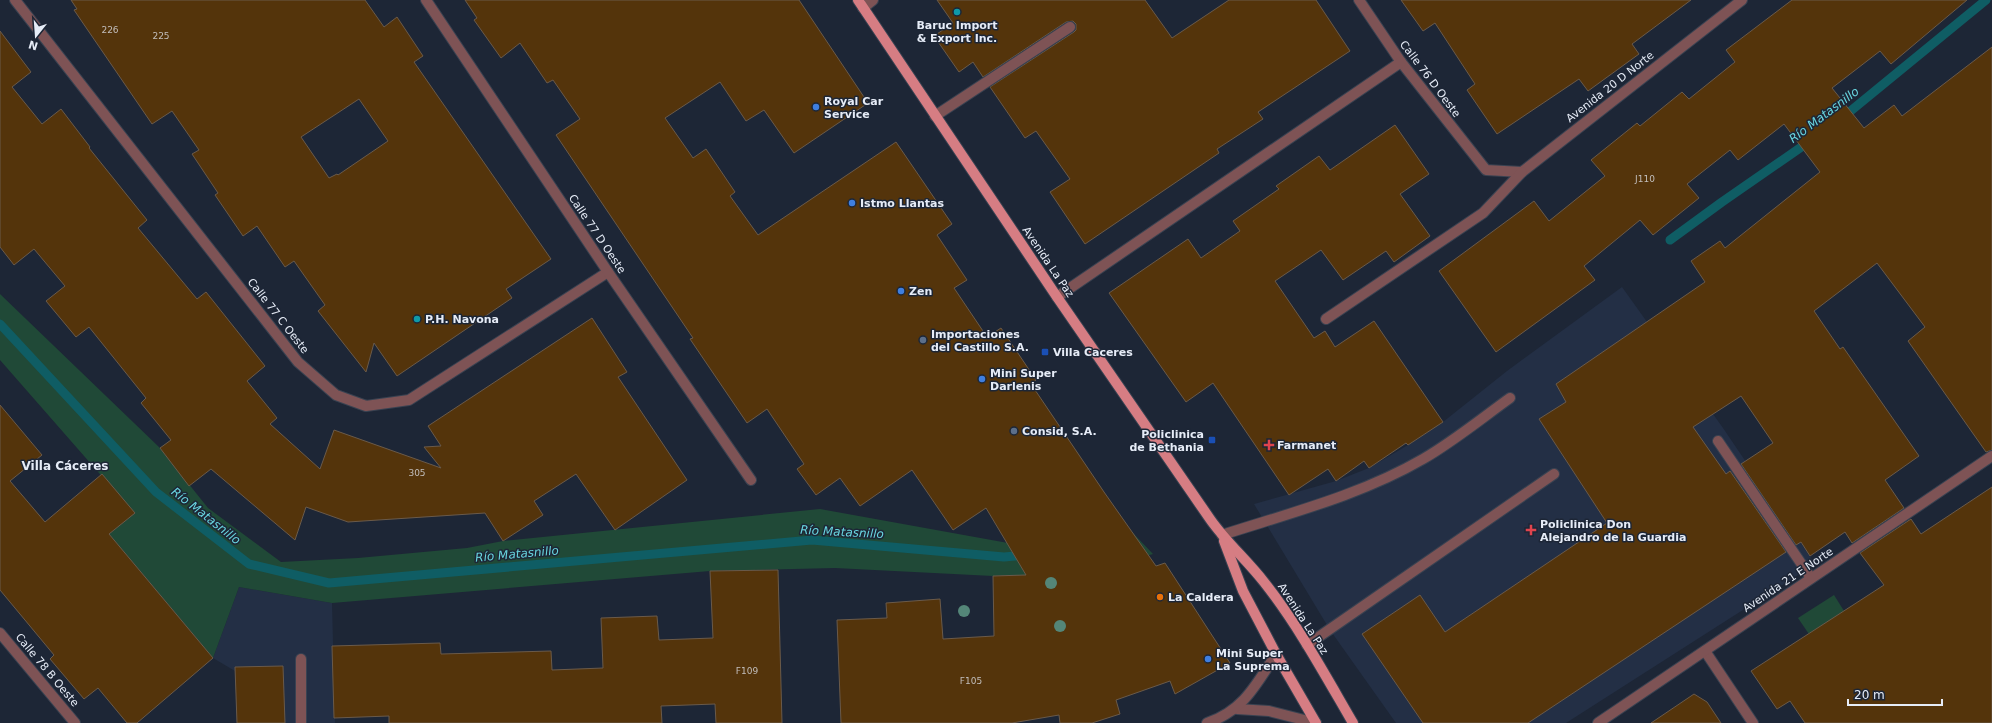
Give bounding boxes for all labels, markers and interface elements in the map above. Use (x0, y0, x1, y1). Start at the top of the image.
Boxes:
marker: Baruc Import & Export Inc. (952, 7, 962, 17)
north arrow (16, 16, 56, 56)
place label: Baruc Import & Export Inc. (916, 19, 998, 45)
house number: 226 (101, 25, 119, 35)
house number: 225 (152, 31, 170, 41)
text: N (27, 38, 40, 53)
street label: Calle 76 D Oeste (1397, 38, 1463, 120)
street label: Avenida 20 D Norte (1564, 49, 1657, 125)
water label: Río Matasnillo (1786, 84, 1862, 146)
place label: Royal Car Service (824, 95, 884, 121)
marker: Royal Car Service (811, 102, 821, 112)
house number: J110 (1634, 174, 1655, 184)
street label: Calle 77 D Oeste (566, 192, 628, 276)
place label: Istmo Llantas (860, 197, 944, 210)
marker: Istmo Llantas (847, 198, 857, 208)
street label: Avenida La Paz (1020, 224, 1077, 300)
street label: Calle 77 C Oeste (245, 276, 311, 356)
place label: Zen (909, 285, 932, 298)
marker: Zen (896, 286, 906, 296)
place label: P.H. Navona (425, 313, 499, 326)
marker: P.H. Navona (412, 314, 422, 324)
place label: Importaciones del Castillo S.A. (931, 328, 1029, 354)
marker: Importaciones del Castillo S.A. (918, 335, 928, 345)
place label: Villa Caceres (1053, 346, 1133, 359)
marker: Villa Caceres (1040, 347, 1050, 357)
place label: Mini Super Darlenis (990, 367, 1057, 393)
marker: Mini Super Darlenis (977, 374, 987, 384)
place label: Consid, S.A. (1022, 425, 1097, 438)
marker: Consid, S.A. (1009, 426, 1019, 436)
place label: Policlinica de Bethania (1129, 428, 1204, 454)
marker: Policlinica de Bethania (1207, 435, 1217, 445)
place label: Farmanet (1277, 439, 1336, 452)
marker: Farmanet (1264, 440, 1274, 450)
district label: Villa Cáceres (21, 459, 109, 473)
house number: 305 (408, 468, 426, 478)
water label: Río Matasnillo (169, 485, 243, 547)
place label: Policlinica Don Alejandro de la Guardia (1540, 518, 1686, 544)
water label: Río Matasnillo (800, 523, 884, 541)
marker: Policlinica Don Alejandro de la Guardia (1525, 524, 1537, 536)
water label: Río Matasnillo (475, 543, 559, 565)
street label: Avenida 21 E Norte (1740, 545, 1836, 615)
street label: Avenida La Paz (1275, 581, 1331, 657)
place label: La Caldera (1168, 591, 1234, 604)
marker: La Caldera (1155, 592, 1165, 602)
street label: Calle 78 B Oeste (13, 631, 82, 709)
place label: Mini Super La Suprema (1216, 647, 1290, 673)
marker: Mini Super La Suprema (1203, 654, 1213, 664)
house number: F109 (736, 666, 758, 676)
house number: F105 (960, 676, 982, 686)
scale bar (1848, 681, 1942, 707)
text: 20 m (1854, 688, 1885, 702)

